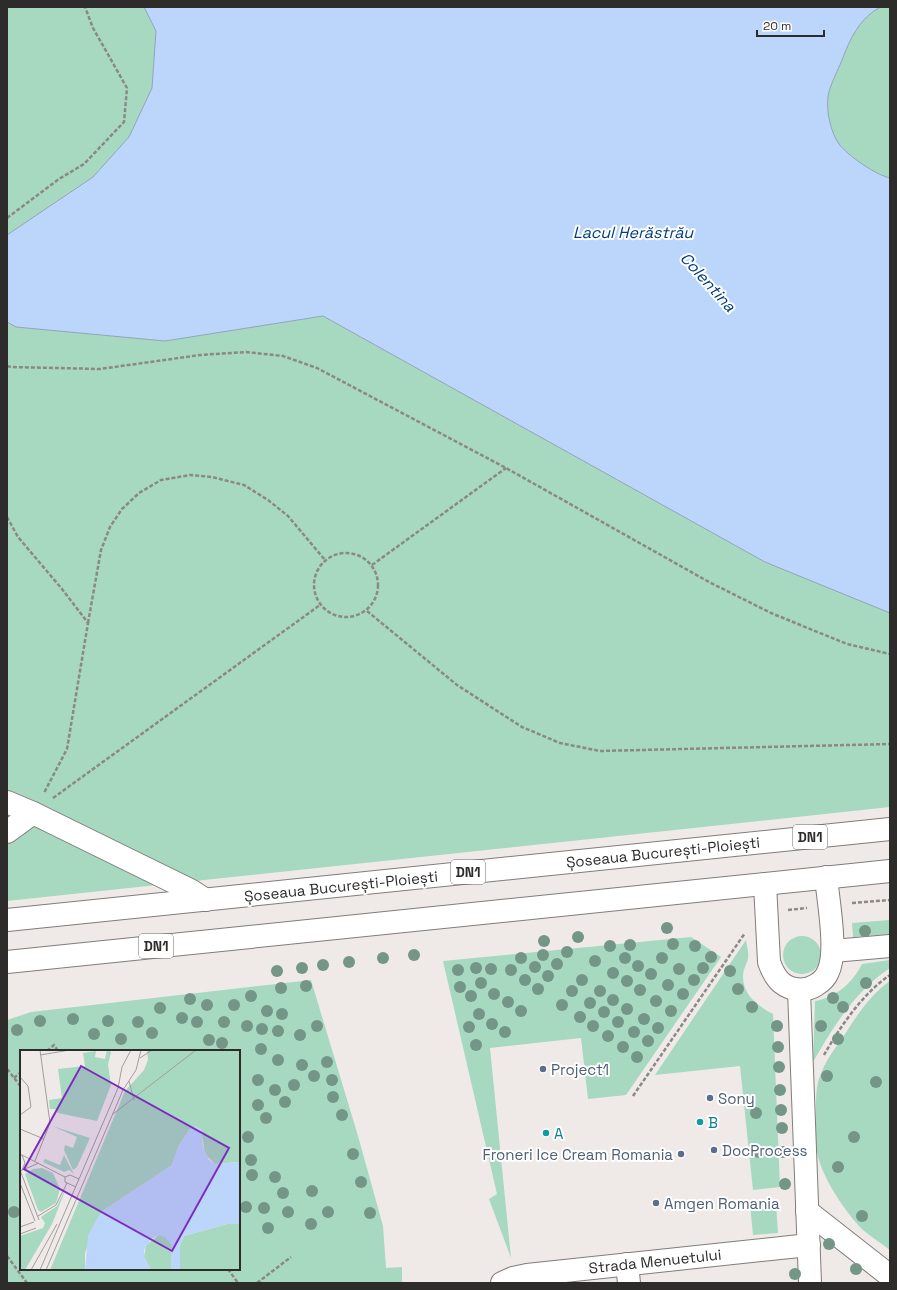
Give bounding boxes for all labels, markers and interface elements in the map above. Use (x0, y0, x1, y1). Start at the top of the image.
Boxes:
scale bar (757, 12, 824, 38)
text: 20 m (763, 18, 791, 34)
water label: Lacul Herăstrău (573, 222, 694, 243)
water label: Colentina (676, 248, 741, 317)
road number: DN1 (793, 825, 827, 849)
street label: Șoseaua București-Ploiești (565, 832, 761, 872)
road number: DN1 (451, 860, 485, 884)
street label: Șoseaua București-Ploiești (243, 866, 439, 906)
road number: DN1 (139, 934, 173, 958)
inset map (20, 1050, 240, 1270)
place label: Project1 (551, 1060, 609, 1079)
marker: Project1 (538, 1064, 548, 1074)
place label: Sony (718, 1089, 755, 1108)
marker: Sony (705, 1093, 715, 1103)
place label: B (708, 1113, 718, 1132)
marker: B (695, 1117, 705, 1127)
place label: A (554, 1124, 564, 1143)
marker: A (541, 1128, 551, 1138)
place label: DocProcess (722, 1141, 808, 1160)
place label: Froneri Ice Cream Romania (483, 1145, 673, 1164)
marker: DocProcess (709, 1145, 719, 1155)
marker: Froneri Ice Cream Romania (676, 1149, 686, 1159)
place label: Amgen Romania (664, 1194, 780, 1213)
marker: Amgen Romania (651, 1198, 661, 1208)
street label: Strada Menuetului (588, 1245, 722, 1277)

